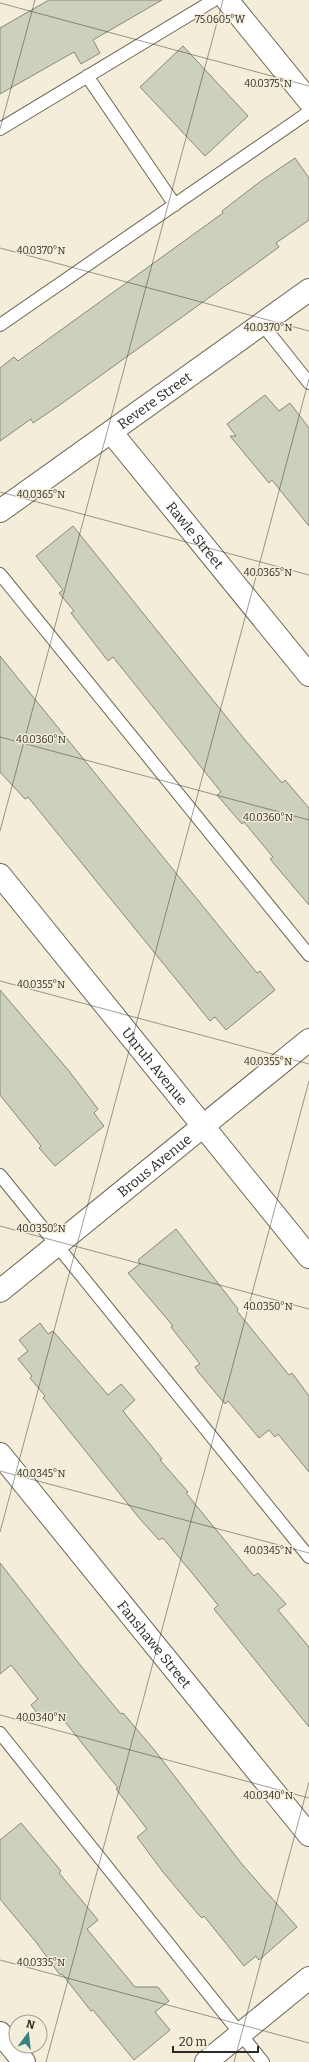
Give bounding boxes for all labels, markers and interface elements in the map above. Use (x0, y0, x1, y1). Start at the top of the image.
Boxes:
text: 75.0605°W (195, 14, 246, 26)
text: 40.0375°N (244, 78, 292, 90)
text: 40.0370°N (17, 245, 65, 257)
text: 40.0370°N (244, 322, 292, 334)
street label: Revere Street (114, 368, 195, 433)
text: 40.0365°N (17, 489, 65, 501)
street label: Rawle Street (163, 498, 227, 572)
text: 40.0365°N (244, 567, 292, 579)
text: 40.0360°N (16, 734, 66, 746)
text: 40.0360°N (243, 812, 293, 824)
text: 40.0355°N (17, 979, 65, 991)
street label: Unruh Avenue (118, 1024, 191, 1109)
text: 40.0355°N (244, 1056, 292, 1068)
street label: Brous Avenue (114, 1131, 195, 1201)
text: 40.0350°N (16, 1223, 66, 1235)
text: 40.0350°N (243, 1301, 293, 1313)
text: 40.0345°N (17, 1468, 65, 1480)
text: 40.0345°N (244, 1545, 292, 1557)
street label: Fanshawe Street (114, 1597, 195, 1691)
text: 40.0340°N (16, 1712, 66, 1724)
text: 40.0340°N (243, 1790, 293, 1802)
text: 40.0335°N (17, 1957, 65, 1969)
north arrow (8, 2014, 48, 2054)
text: N (25, 2017, 37, 2032)
scale bar (173, 2028, 258, 2054)
text: 20 m (179, 2035, 208, 2049)

